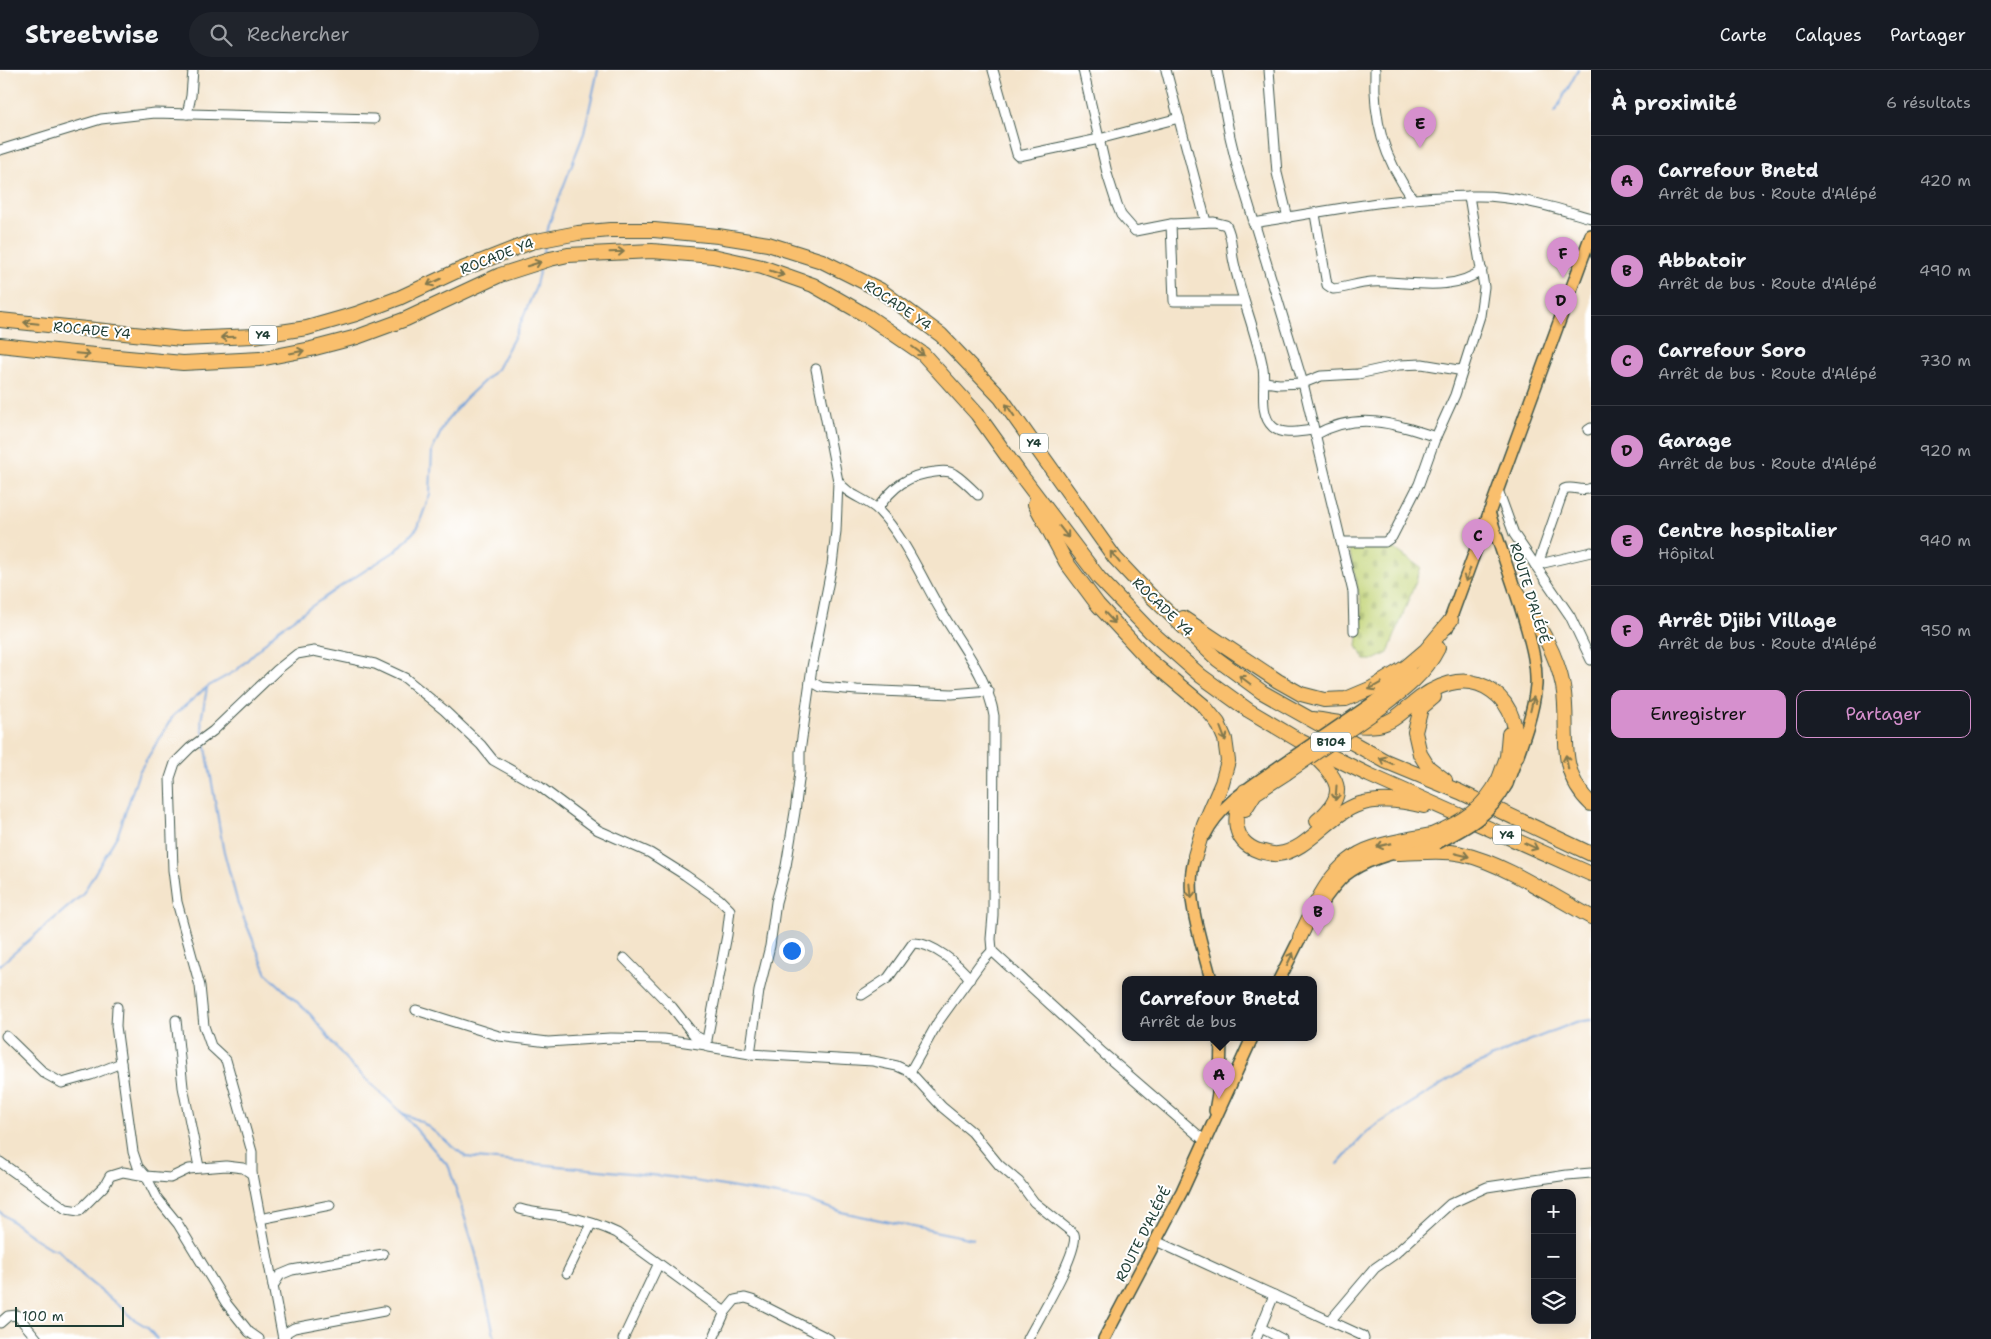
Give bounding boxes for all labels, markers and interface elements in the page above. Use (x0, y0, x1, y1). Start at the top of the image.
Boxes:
search box (189, 12, 539, 57)
text: Streetwise (25, 19, 159, 51)
icon: search (207, 21, 235, 49)
text: Rechercher (247, 22, 350, 47)
text: Carte (1720, 23, 1767, 47)
text: Calques (1795, 23, 1862, 47)
text: Partager (1890, 23, 1966, 47)
text: À proximité (1611, 89, 1737, 117)
text: 6 résultats (1886, 92, 1971, 113)
pin: E (1404, 107, 1436, 148)
text: Carrefour Bnetd (1658, 158, 1819, 183)
text: A (1621, 170, 1633, 191)
text: 420 m (1920, 170, 1971, 191)
text: Arrêt de bus · Route d'Alépé (1658, 183, 1877, 204)
street label: ROCADE Y4 (457, 234, 537, 278)
pin: F (1547, 237, 1579, 278)
one-way arrow (608, 247, 625, 257)
text: Abbatoir (1658, 248, 1747, 273)
one-way arrow (525, 258, 541, 268)
text: B (1622, 260, 1632, 281)
text: 490 m (1919, 260, 1971, 281)
one-way arrow (769, 269, 784, 278)
text: Arrêt de bus · Route d'Alépé (1658, 273, 1877, 294)
street label: ROCADE Y4 (861, 276, 935, 334)
one-way arrow (427, 277, 442, 287)
pin: D (1545, 284, 1577, 325)
street label: ROCADE Y4 (52, 317, 132, 343)
one-way arrow (24, 318, 40, 328)
road number: Y4 (249, 326, 277, 344)
one-way arrow (220, 333, 236, 342)
text: Carrefour Soro (1658, 338, 1806, 363)
one-way arrow (911, 346, 924, 357)
one-way arrow (289, 347, 305, 356)
one-way arrow (75, 350, 91, 359)
text: C (1622, 350, 1632, 371)
text: 730 m (1920, 350, 1971, 371)
text: Arrêt de bus · Route d'Alépé (1658, 363, 1877, 384)
one-way arrow (1005, 403, 1015, 417)
text: Garage (1658, 428, 1732, 453)
road number: Y4 (1020, 433, 1048, 452)
text: D (1621, 440, 1633, 461)
text: 920 m (1919, 440, 1971, 461)
text: Arrêt de bus · Route d'Alépé (1658, 453, 1877, 474)
text: Centre hospitalier (1658, 518, 1837, 543)
pin: C (1462, 519, 1494, 560)
one-way arrow (1059, 525, 1069, 539)
text: E (1622, 530, 1632, 551)
text: 940 m (1919, 530, 1971, 551)
street label: ROUTE D'ALÉPÉ (1506, 540, 1554, 646)
text: Hôpital (1658, 543, 1714, 564)
one-way arrow (1109, 551, 1120, 564)
one-way arrow (1463, 567, 1472, 582)
street label: ROCADE Y4 (1129, 573, 1197, 641)
text: Arrêt Djibi Village (1658, 608, 1837, 633)
one-way arrow (1104, 612, 1116, 625)
text: F (1622, 620, 1632, 641)
text: 950 m (1920, 620, 1971, 641)
text: Arrêt de bus · Route d'Alépé (1658, 633, 1877, 654)
one-way arrow (1238, 675, 1252, 685)
one-way arrow (1369, 681, 1383, 691)
button: Enregistrer (1611, 690, 1786, 738)
button: Partager (1796, 690, 1971, 738)
one-way arrow (1528, 697, 1537, 713)
one-way arrow (1219, 726, 1228, 741)
road number: B104 (1311, 732, 1351, 752)
one-way arrow (1562, 755, 1572, 771)
one-way arrow (1379, 756, 1394, 765)
one-way arrow (1331, 785, 1340, 801)
road number: Y4 (1493, 826, 1521, 844)
one-way arrow (1377, 841, 1393, 850)
one-way arrow (1523, 842, 1538, 851)
one-way arrow (1454, 851, 1470, 860)
one-way arrow (1187, 882, 1196, 898)
pin: B (1302, 895, 1334, 936)
your location (779, 938, 805, 964)
one-way arrow (1285, 952, 1295, 967)
popup (1122, 976, 1317, 1041)
text: Carrefour Bnetd (1139, 986, 1300, 1011)
text: Arrêt de bus (1139, 1011, 1237, 1032)
pin: A (1203, 1058, 1235, 1099)
street label: ROUTE D'ALÉPÉ (1111, 1183, 1175, 1285)
map controls (1531, 1189, 1576, 1324)
button: + (1531, 1189, 1576, 1234)
button: − (1531, 1234, 1576, 1279)
button: layers (1531, 1279, 1576, 1324)
scale bar (15, 1304, 124, 1327)
text: 100 m (22, 1307, 64, 1325)

